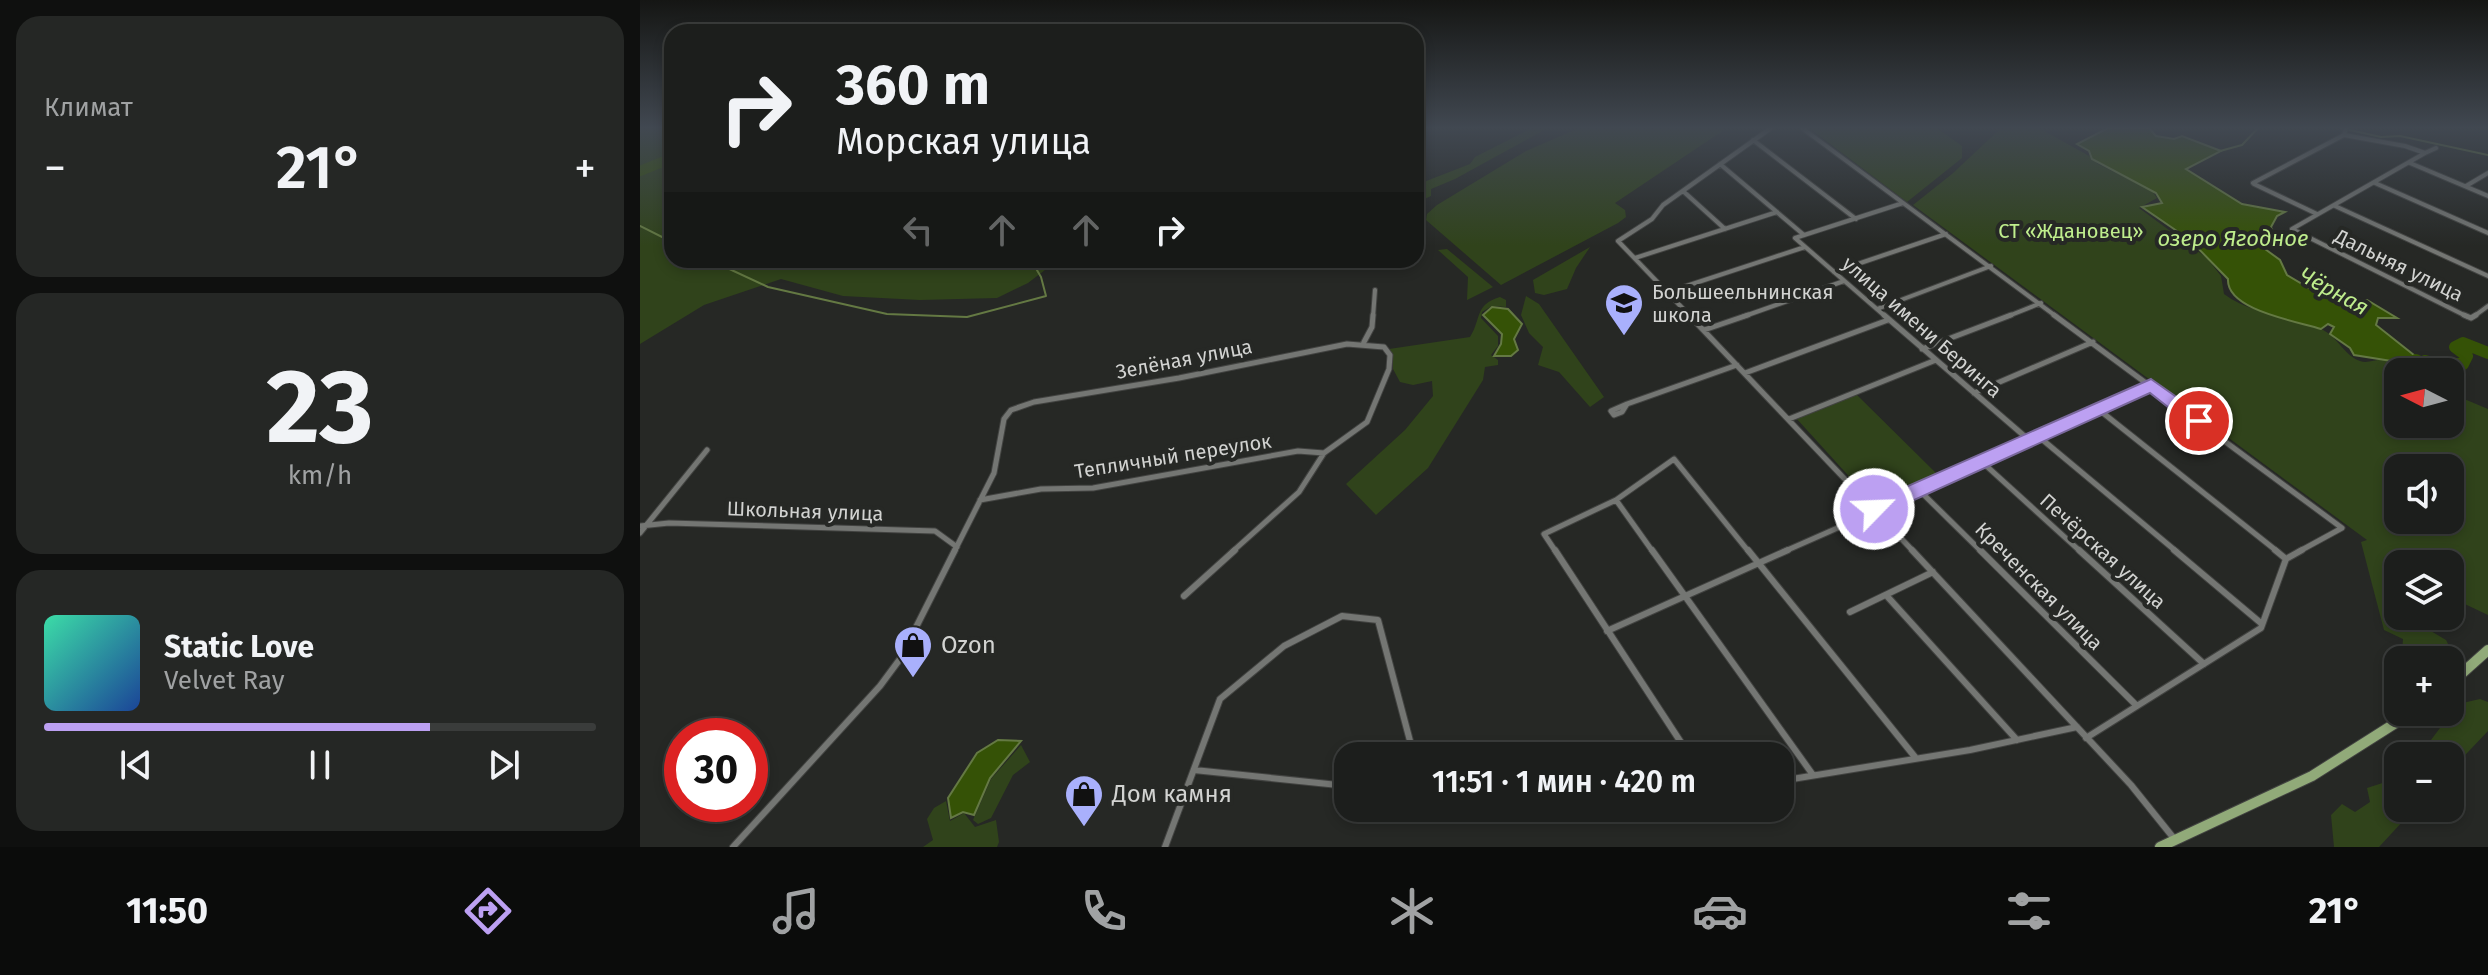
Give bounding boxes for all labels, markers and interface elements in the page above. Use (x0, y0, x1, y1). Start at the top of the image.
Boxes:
text: 360 m (836, 52, 990, 119)
icon: right (704, 56, 808, 160)
text: Климат (44, 92, 133, 123)
text: Морская улица (836, 120, 1091, 164)
text: 21° (276, 132, 364, 204)
text: − (44, 142, 66, 195)
text: + (574, 142, 596, 195)
icon: left (896, 208, 940, 252)
icon: ahead (980, 208, 1024, 252)
icon: ahead (1064, 208, 1108, 252)
icon: right (1148, 208, 1192, 252)
park label: СТ «Ждановец» (1998, 219, 2144, 243)
street label: Дальняя улица (2330, 223, 2467, 306)
water label: озеро Ягодное (2158, 225, 2308, 252)
street label: улица имени Беринга (1837, 251, 2007, 403)
water label: Чёрная (2295, 261, 2373, 321)
place label: Большеельнинская школа (1652, 280, 1834, 327)
school or university icon: Большеельнинская школа (1603, 282, 1645, 337)
street label: Зелёная улица (1114, 334, 1254, 384)
text: 23 (266, 345, 374, 470)
north arrow (2384, 358, 2464, 438)
map controls (2384, 358, 2464, 822)
pin (2165, 387, 2233, 455)
icon: arrive (2177, 399, 2221, 443)
street label: Тепличный переулок (1073, 428, 1274, 483)
button: sound (2384, 454, 2464, 534)
text: km/h (288, 460, 352, 491)
position arrow (1832, 467, 1916, 551)
street label: Печёрская улица (2035, 488, 2171, 614)
street label: Школьная улица (726, 496, 884, 526)
street label: Креченская улица (1970, 517, 2108, 655)
button: layers (2384, 550, 2464, 630)
shop icon: Ozon (892, 624, 934, 679)
text: Static Love (164, 629, 314, 665)
place label: Ozon (941, 631, 996, 659)
button: + (2384, 646, 2464, 726)
text: Velvet Ray (164, 665, 284, 696)
speed limit sign: 30 (664, 718, 768, 822)
button: − (2384, 742, 2464, 822)
icon: previous (114, 743, 158, 787)
icon: pause (298, 743, 342, 787)
icon: next (482, 743, 526, 787)
text: 11:51 · 1 мин · 420 m (1432, 764, 1696, 800)
shop icon: Дом камня (1063, 773, 1105, 828)
place label: Дом камня (1111, 780, 1232, 808)
icon: directions (460, 883, 516, 939)
icon: music (768, 883, 824, 939)
icon: phone (1076, 883, 1132, 939)
icon: climate (1384, 883, 1440, 939)
icon: car (1692, 883, 1748, 939)
icon: filters (2001, 883, 2057, 939)
text: 11:50 (126, 889, 208, 933)
text: 21° (2309, 889, 2362, 933)

